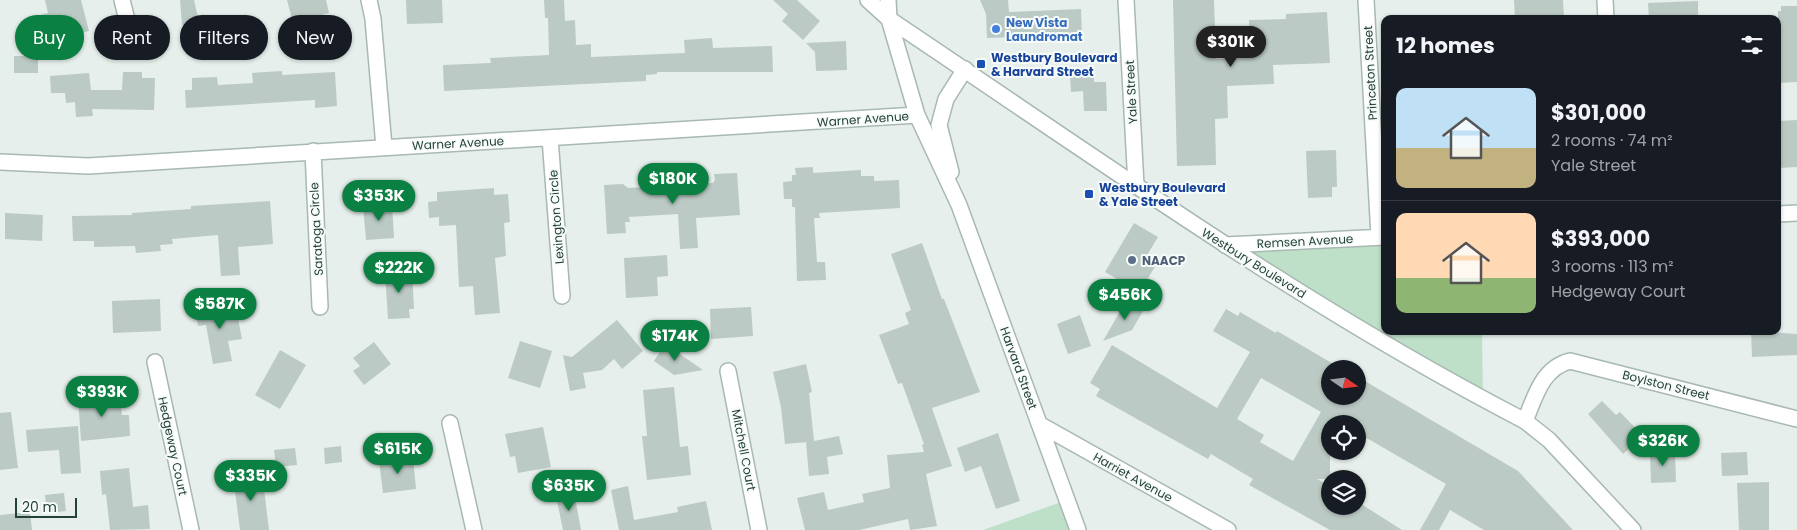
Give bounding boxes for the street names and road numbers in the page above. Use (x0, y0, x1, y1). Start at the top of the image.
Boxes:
street label: Princeton Street (1359, 25, 1381, 121)
street label: Yale Street (1121, 60, 1141, 124)
street label: Warner Avenue (816, 107, 910, 131)
street label: Warner Avenue (412, 132, 504, 154)
street label: Lexington Circle (544, 169, 568, 265)
street label: Saratoga Circle (305, 182, 327, 276)
street label: Westbury Boulevard (1198, 224, 1310, 302)
street label: Remsen Avenue (1256, 230, 1354, 252)
street label: Harvard Street (996, 324, 1042, 412)
street label: Boylston Street (1621, 366, 1711, 404)
street label: Hedgeway Court (154, 395, 192, 497)
street label: Mitchell Court (728, 408, 760, 492)
street label: Harriet Avenue (1090, 448, 1176, 506)

